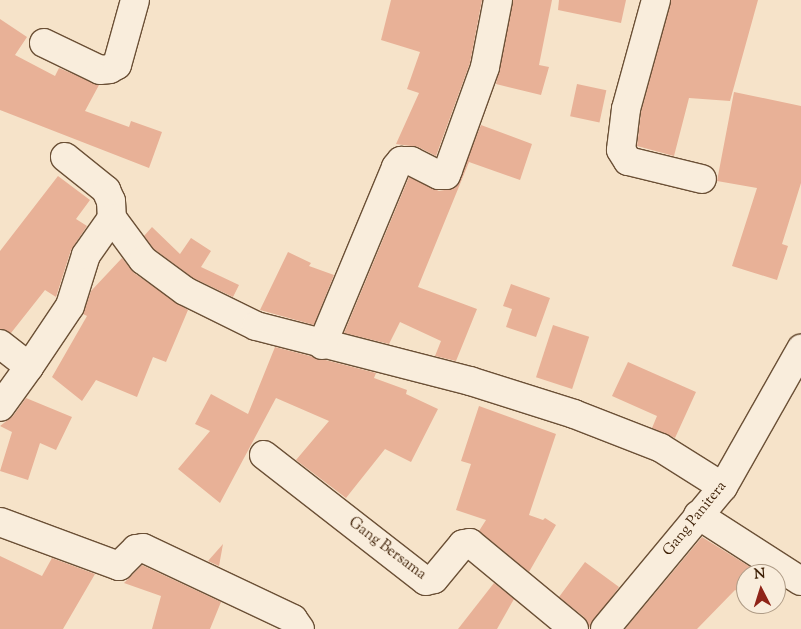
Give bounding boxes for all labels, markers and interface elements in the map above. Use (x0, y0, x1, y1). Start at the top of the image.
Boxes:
street label: Gang Panitera (659, 478, 731, 560)
street label: Gang Bersama (345, 514, 429, 584)
north arrow (736, 564, 786, 614)
text: N (753, 565, 766, 586)

